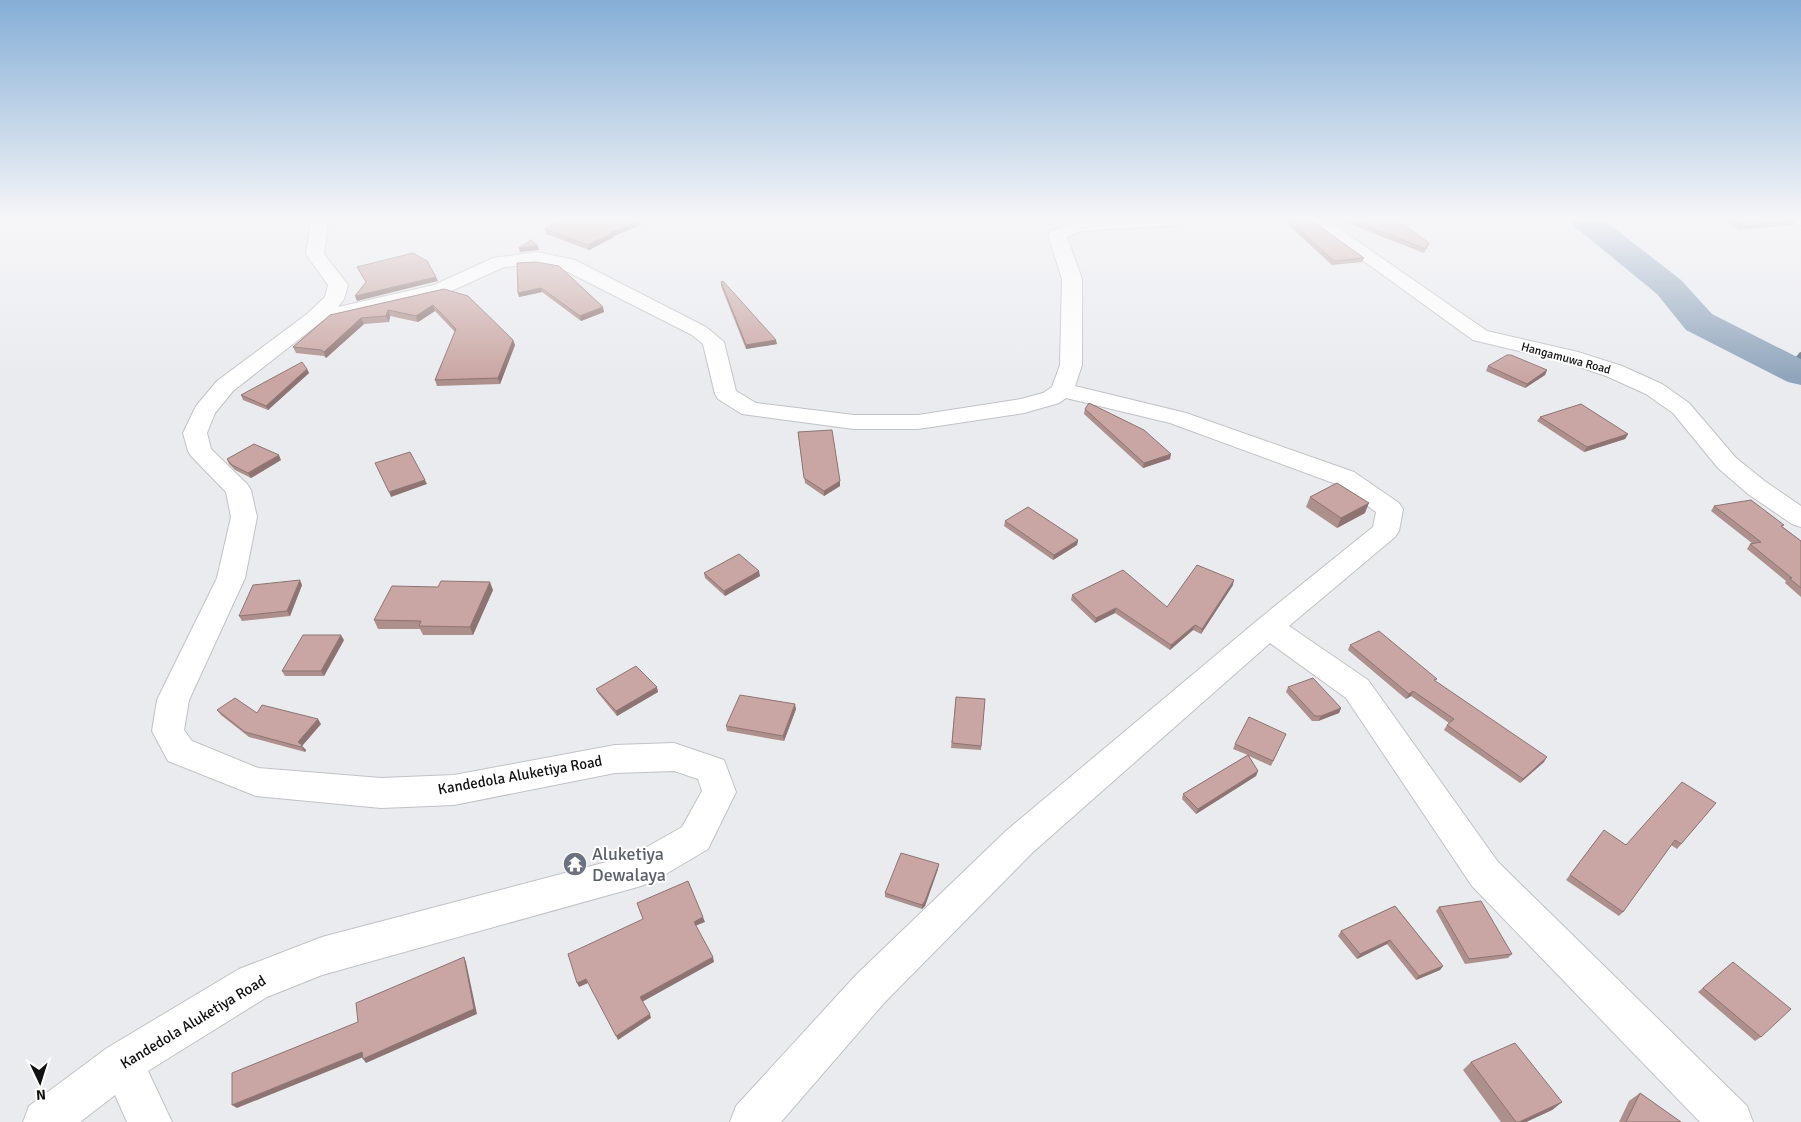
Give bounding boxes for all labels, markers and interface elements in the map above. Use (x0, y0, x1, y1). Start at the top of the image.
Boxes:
street label: Hangamuwa Road (1519, 339, 1612, 378)
street label: Kandedola Aluketiya Road (436, 752, 604, 798)
place label: Aluketiya Dewalaya (592, 843, 666, 886)
temple icon: Aluketiya Dewalaya (562, 851, 588, 877)
street label: Kandedola Aluketiya Road (117, 971, 269, 1073)
north arrow (15, 1057, 65, 1107)
text: N (35, 1086, 46, 1103)

